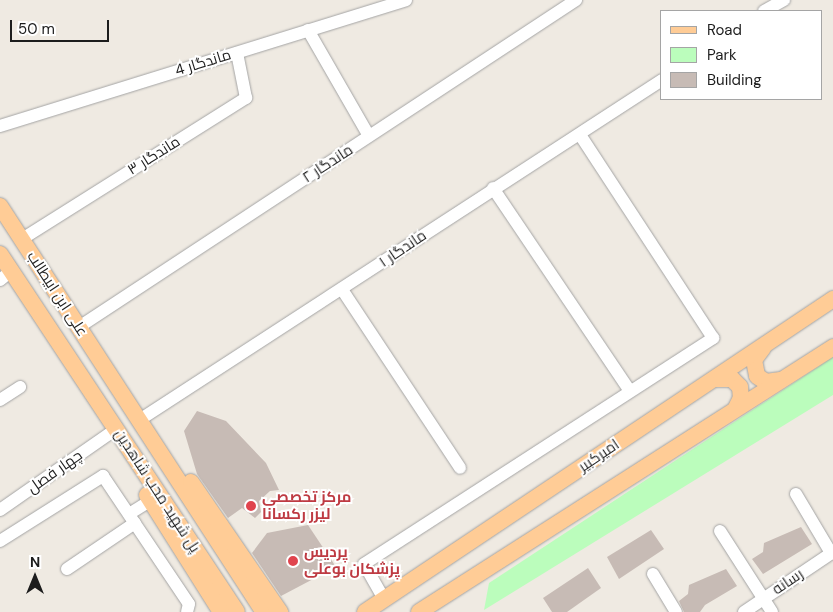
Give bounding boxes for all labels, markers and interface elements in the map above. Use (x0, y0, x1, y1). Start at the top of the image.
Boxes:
scale bar (12, 10, 111, 42)
legend (660, 10, 823, 100)
text: 50 m (18, 19, 55, 39)
text: Road (707, 20, 742, 40)
text: Park (707, 45, 737, 65)
street label: ماندگار 4 (173, 46, 233, 80)
text: Building (707, 70, 762, 90)
street label: ماندگار ۳ (124, 133, 184, 179)
street label: ماندگار ۲ (299, 141, 357, 187)
street label: ماندگار ۱ (376, 227, 430, 271)
street label: علی ابن ابیطالب (23, 248, 91, 340)
street label: پل شهید محب شاهدین (110, 426, 204, 556)
street label: امیرکبیر (575, 436, 623, 476)
street label: چهار فصل (24, 447, 86, 497)
place label: مرکز تخصصی لیزر رکسانا (262, 488, 351, 523)
marker: مرکز تخصصی لیزر رکسانا (244, 499, 258, 513)
place label: پردیس پزشکان بوعلی (304, 543, 400, 578)
north arrow (10, 552, 60, 602)
text: N (30, 553, 40, 571)
marker: پردیس پزشکان بوعلی (286, 554, 300, 568)
street label: رسانه (769, 565, 807, 599)

